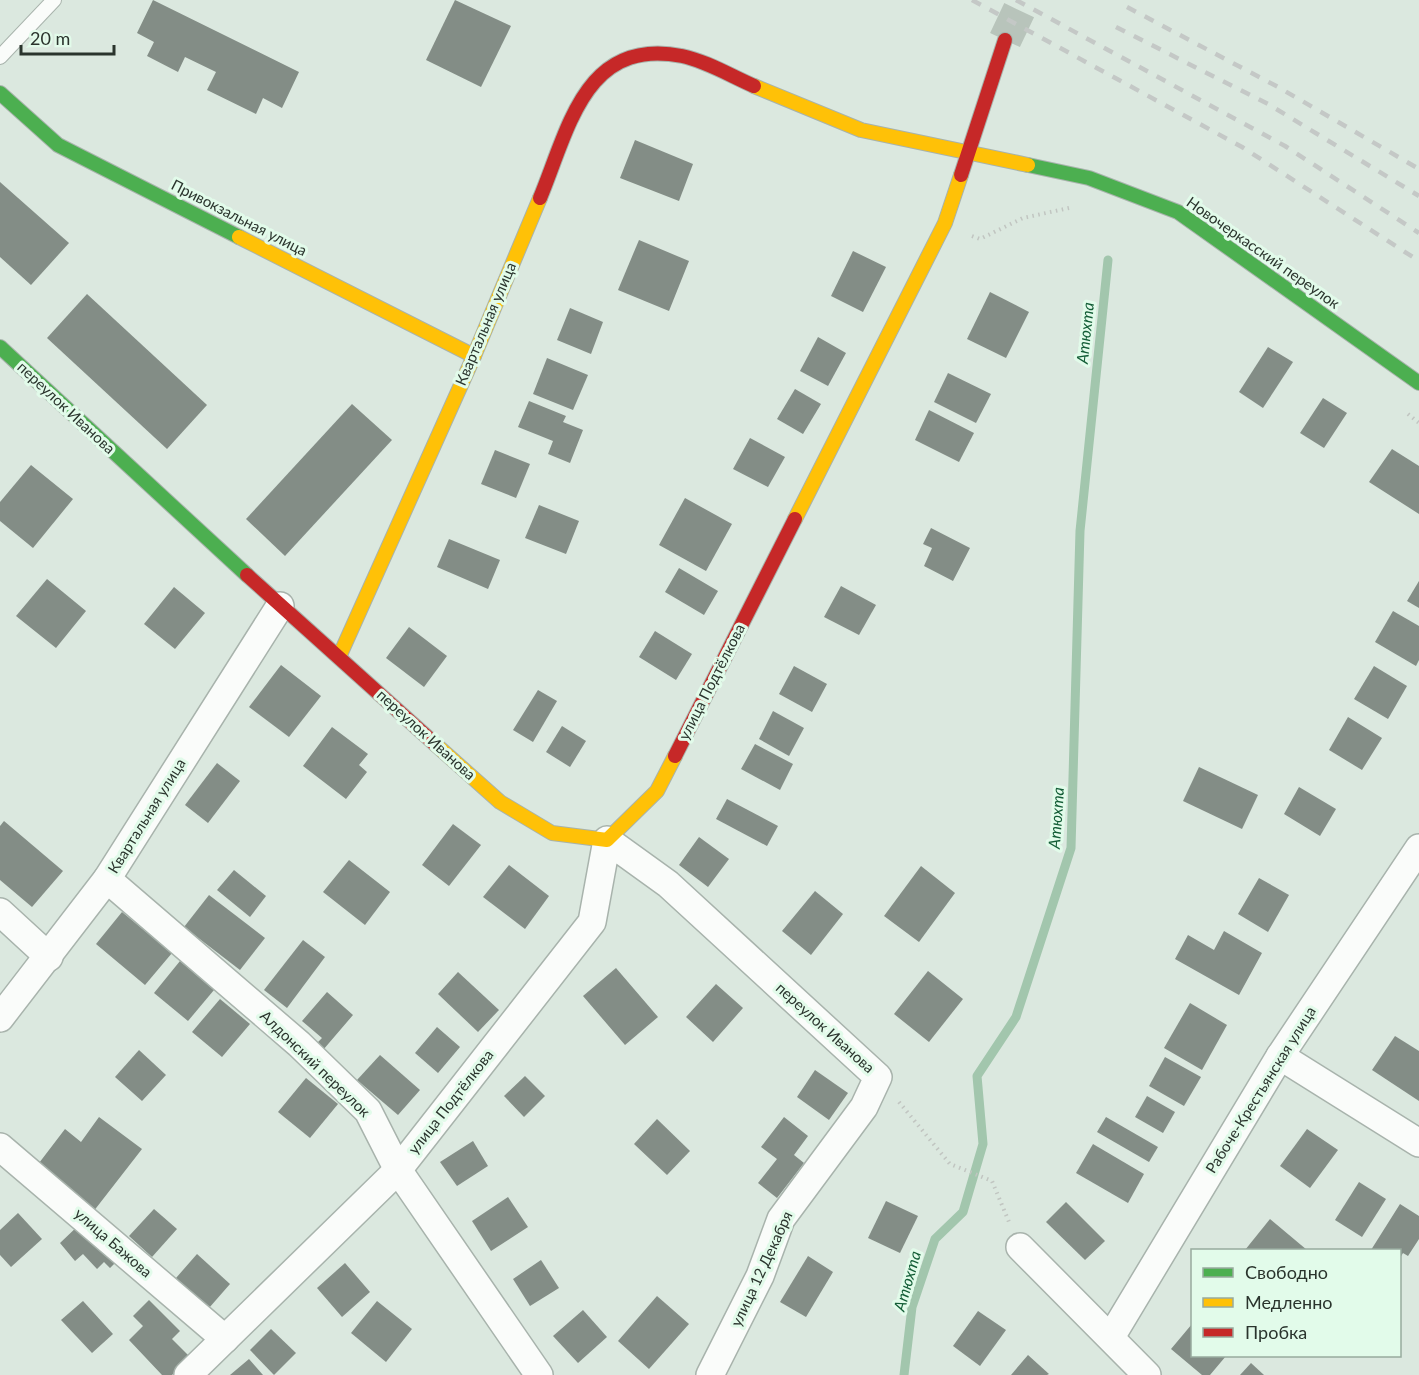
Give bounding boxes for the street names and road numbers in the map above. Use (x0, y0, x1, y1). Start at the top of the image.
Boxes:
street label: Привокзальная улица (169, 175, 310, 259)
street label: Новочеркасский переулок (1184, 192, 1344, 312)
street label: Квартальная улица (451, 259, 519, 388)
street label: переулок Иванова (14, 358, 119, 457)
street label: улица Подтёлкова (674, 621, 748, 742)
street label: переулок Иванова (374, 685, 480, 783)
street label: Квартальная улица (104, 755, 189, 876)
street label: переулок Иванова (773, 978, 879, 1076)
street label: Рабоче-Крестьянская улица (1201, 1003, 1319, 1176)
street label: Алдонский переулок (257, 1006, 375, 1121)
street label: улица Подтёлкова (404, 1046, 497, 1157)
street label: улица Бажова (71, 1204, 156, 1281)
street label: улица 12 Декабря (727, 1208, 796, 1329)

